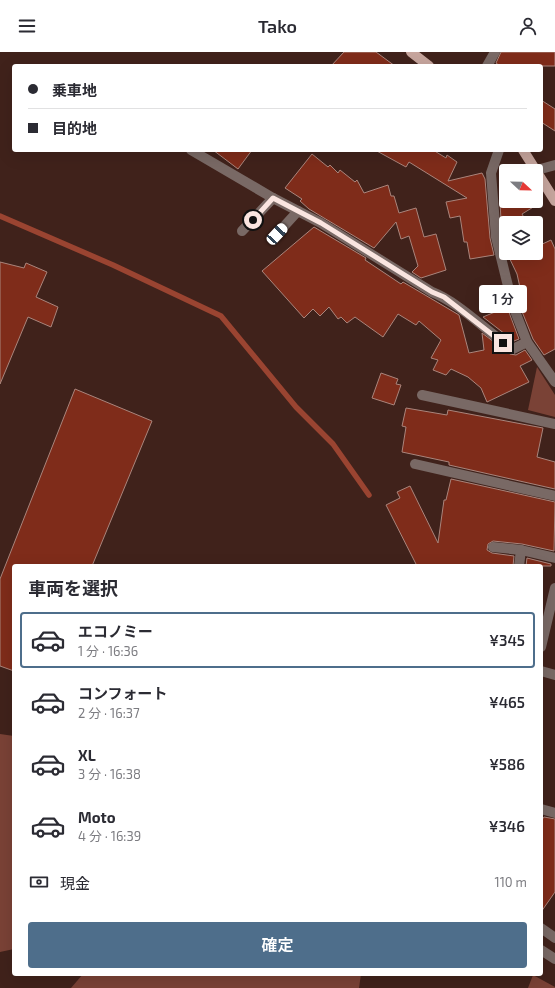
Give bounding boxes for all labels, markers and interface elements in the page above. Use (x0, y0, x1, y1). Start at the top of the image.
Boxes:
icon: menu (16, 15, 38, 37)
text: Tako (258, 15, 297, 37)
icon: person (517, 15, 539, 37)
text: 乗車地 (52, 81, 97, 99)
text: 目的地 (52, 119, 97, 137)
north arrow (499, 164, 543, 208)
map controls (499, 164, 543, 260)
route start (244, 211, 262, 229)
button: layers (499, 216, 543, 260)
car (264, 221, 290, 247)
callout: 1 分 (479, 285, 527, 313)
text: 1 分 (492, 291, 514, 307)
route end (494, 334, 512, 352)
text: 車両を選択 (28, 577, 118, 599)
icon: car (30, 622, 66, 658)
text: エコノミー (78, 622, 153, 640)
text: ¥345 (489, 631, 525, 649)
text: 1 分 · 16:36 (78, 643, 138, 659)
icon: car (30, 684, 66, 720)
text: コンフォート (78, 684, 168, 702)
text: ¥465 (489, 693, 525, 711)
text: 2 分 · 16:37 (78, 705, 140, 721)
icon: car (30, 746, 66, 782)
text: XL (78, 746, 96, 764)
text: ¥586 (489, 755, 525, 773)
text: 3 分 · 16:38 (78, 766, 141, 782)
icon: car (30, 808, 66, 844)
text: Moto (78, 808, 116, 826)
text: ¥346 (489, 817, 525, 835)
text: 4 分 · 16:39 (78, 828, 141, 844)
icon: cash (28, 871, 50, 893)
text: 現金 (60, 874, 90, 892)
text: 110 m (495, 874, 527, 890)
button: 確定 (28, 922, 527, 968)

